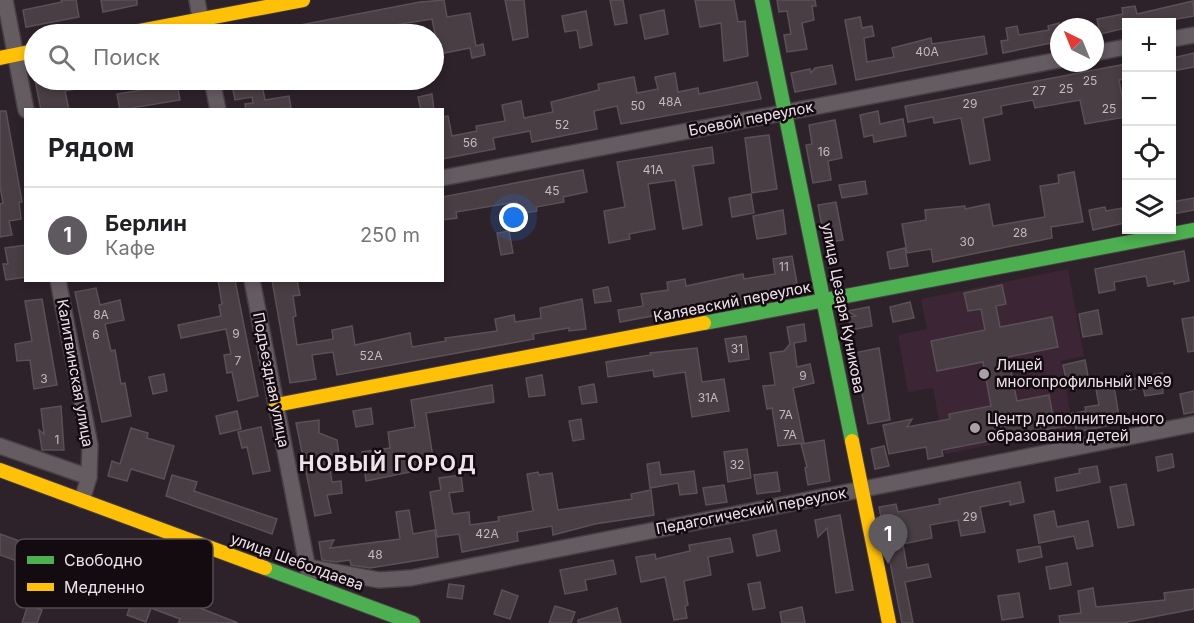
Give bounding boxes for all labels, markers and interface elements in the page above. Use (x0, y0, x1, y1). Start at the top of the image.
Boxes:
north arrow (1050, 18, 1104, 72)
map controls (1122, 18, 1176, 234)
button: + (1122, 18, 1176, 72)
search box (24, 24, 444, 90)
icon: search (45, 41, 78, 74)
text: Поиск (93, 44, 160, 70)
house number: 40А (915, 44, 939, 59)
button: − (1122, 72, 1176, 126)
house number: 25 (1083, 73, 1097, 88)
house number: 25 (1059, 81, 1073, 96)
house number: 27 (1032, 83, 1046, 98)
house number: 48А (658, 94, 682, 109)
house number: 29 (963, 96, 977, 111)
street label: Боевой переулок (687, 97, 815, 140)
house number: 50 (631, 98, 645, 113)
house number: 25 (1102, 101, 1116, 116)
house number: 52 (555, 117, 569, 132)
button: locate (1122, 126, 1176, 180)
text: Рядом (48, 132, 134, 163)
house number: 56 (463, 135, 477, 150)
house number: 16 (818, 144, 830, 159)
house number: 41А (643, 162, 663, 177)
button: layers (1122, 180, 1176, 234)
house number: 45 (544, 183, 560, 198)
your location (499, 203, 528, 232)
text: Берлин (105, 210, 187, 236)
street label: улица Цезаря Куникова (818, 221, 869, 395)
text: 1 (63, 223, 72, 247)
text: 250 m (360, 223, 420, 247)
house number: 28 (1013, 225, 1027, 240)
house number: 30 (960, 234, 974, 249)
text: Кафе (105, 236, 155, 260)
house number: 11 (779, 259, 789, 274)
street label: Каляевский переулок (652, 277, 812, 326)
street label: Калитвинская улица (53, 298, 98, 448)
house number: 8А (93, 307, 109, 322)
street label: Подъездная улица (249, 311, 294, 449)
house number: 9 (232, 326, 240, 341)
house number: 6 (92, 327, 100, 342)
house number: 31 (731, 341, 743, 356)
house number: 52А (360, 348, 382, 363)
house number: 7 (235, 353, 242, 368)
place label: Лицей многопрофильный №69 (996, 355, 1172, 391)
marker: Лицей многопрофильный №69 (977, 367, 991, 381)
house number: 9 (799, 368, 807, 383)
house number: 3 (40, 371, 48, 386)
house number: 31А (698, 390, 718, 405)
house number: 7А (779, 407, 793, 422)
place label: Центр дополнительного образования детей (987, 409, 1164, 445)
marker: Центр дополнительного образования детей (968, 421, 982, 435)
house number: 7А (783, 427, 797, 442)
house number: 1 (55, 432, 59, 447)
district label: НОВЫЙ ГОРОД (299, 450, 477, 476)
house number: 32 (730, 457, 744, 472)
street label: Педагогический переулок (654, 483, 848, 538)
house number: 29 (963, 509, 977, 524)
pin: 1 (868, 514, 908, 564)
house number: 42А (475, 526, 499, 541)
street label: улица Шеболдаева (228, 529, 366, 594)
legend (15, 539, 213, 608)
house number: 48 (367, 547, 383, 562)
text: Свободно (64, 550, 143, 570)
text: Медленно (64, 577, 145, 597)

